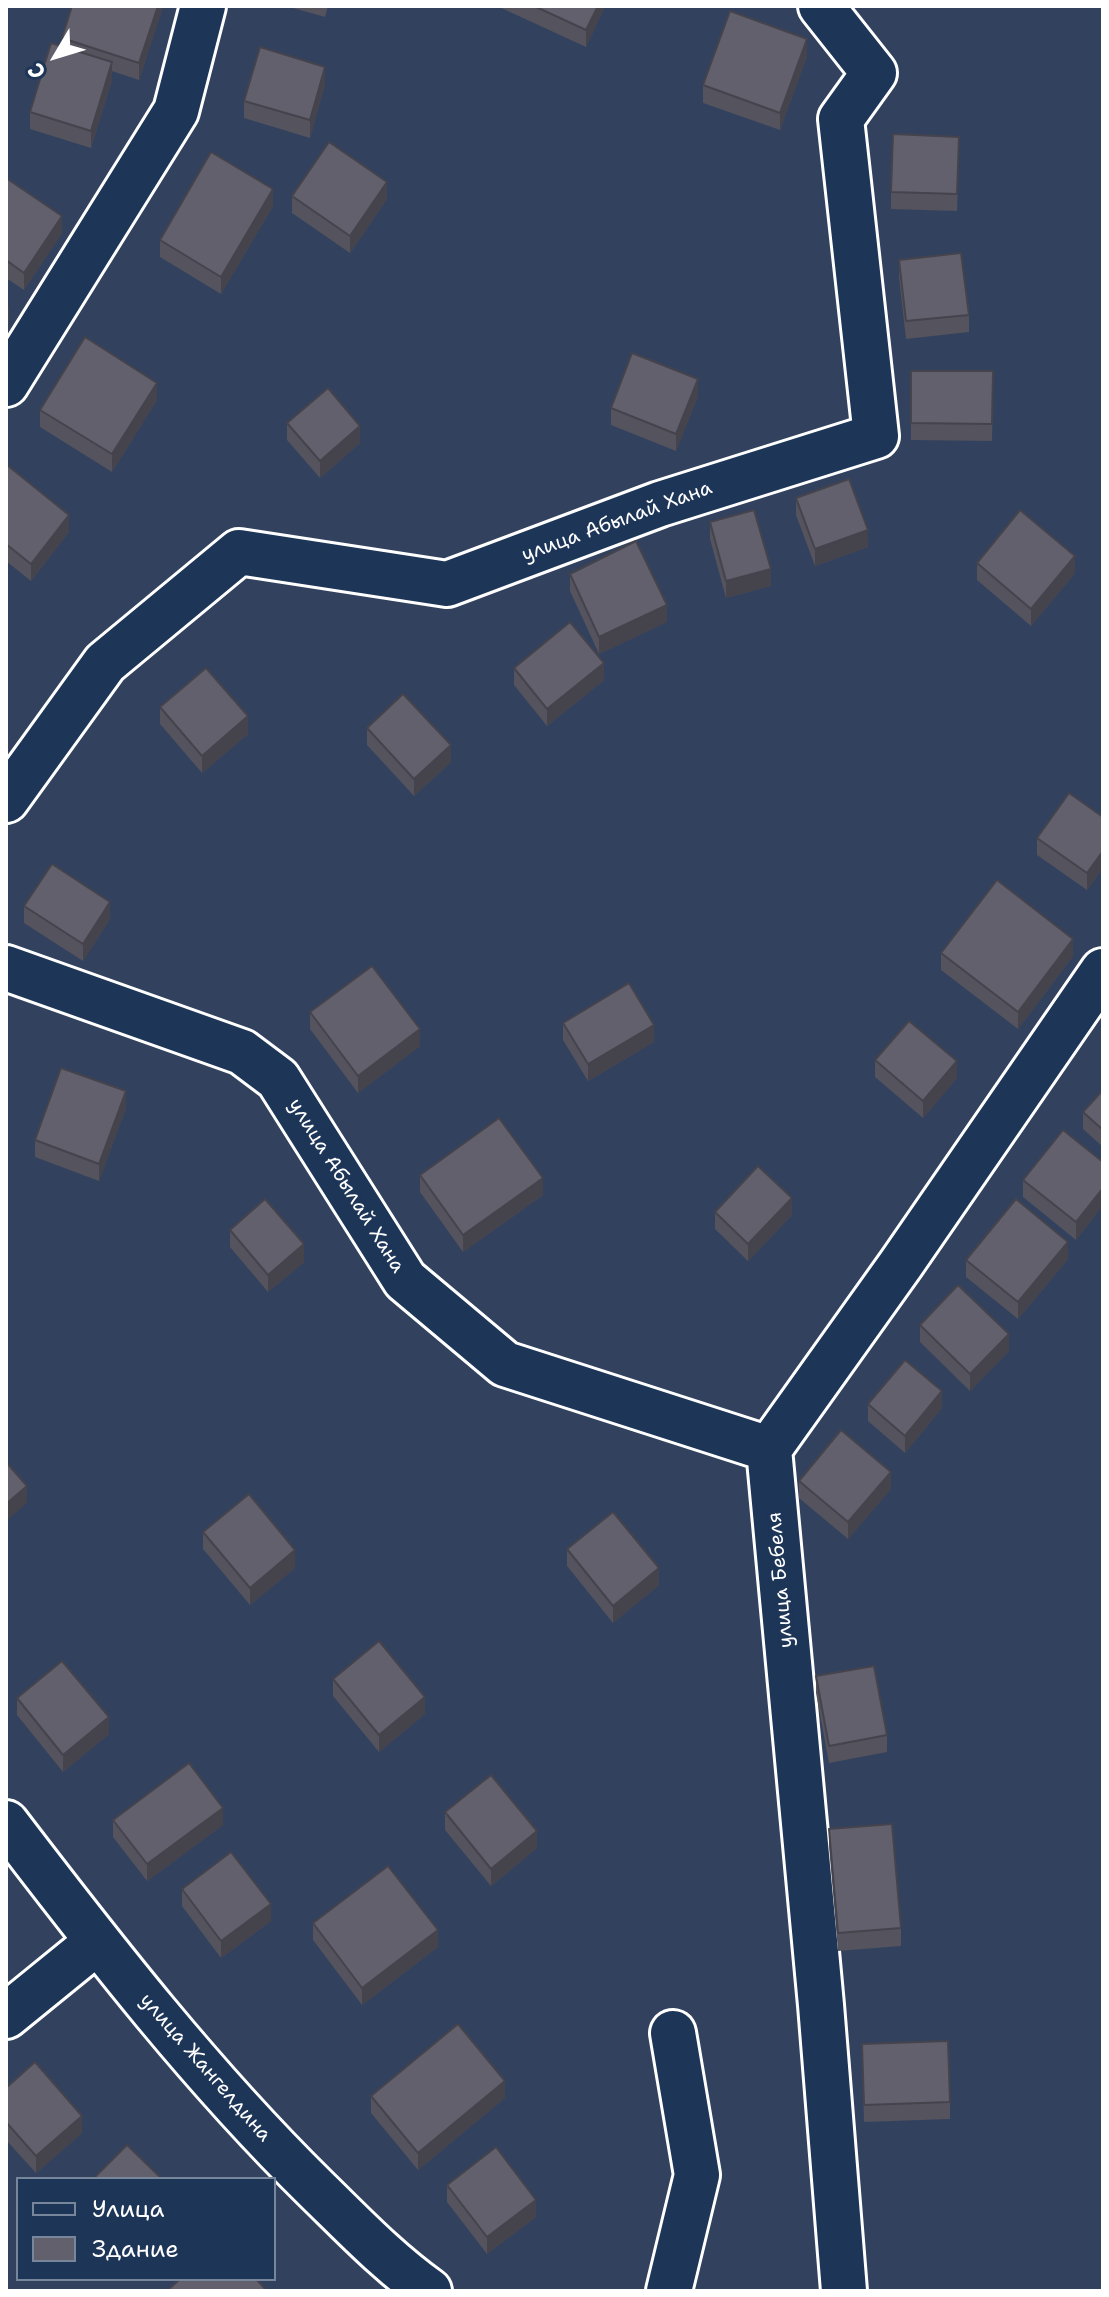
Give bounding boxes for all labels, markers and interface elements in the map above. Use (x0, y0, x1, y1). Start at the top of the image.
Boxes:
north arrow (16, 16, 96, 96)
text: С (21, 57, 52, 85)
street label: улица Абылай Хана (519, 476, 715, 568)
street label: улица Абылай Хана (283, 1094, 409, 1278)
street label: улица Бебеля (763, 1511, 799, 1649)
street label: улица Жангелдина (134, 1989, 276, 2147)
legend (16, 2177, 276, 2281)
text: Улица (92, 2193, 165, 2225)
text: Здание (92, 2233, 179, 2265)

